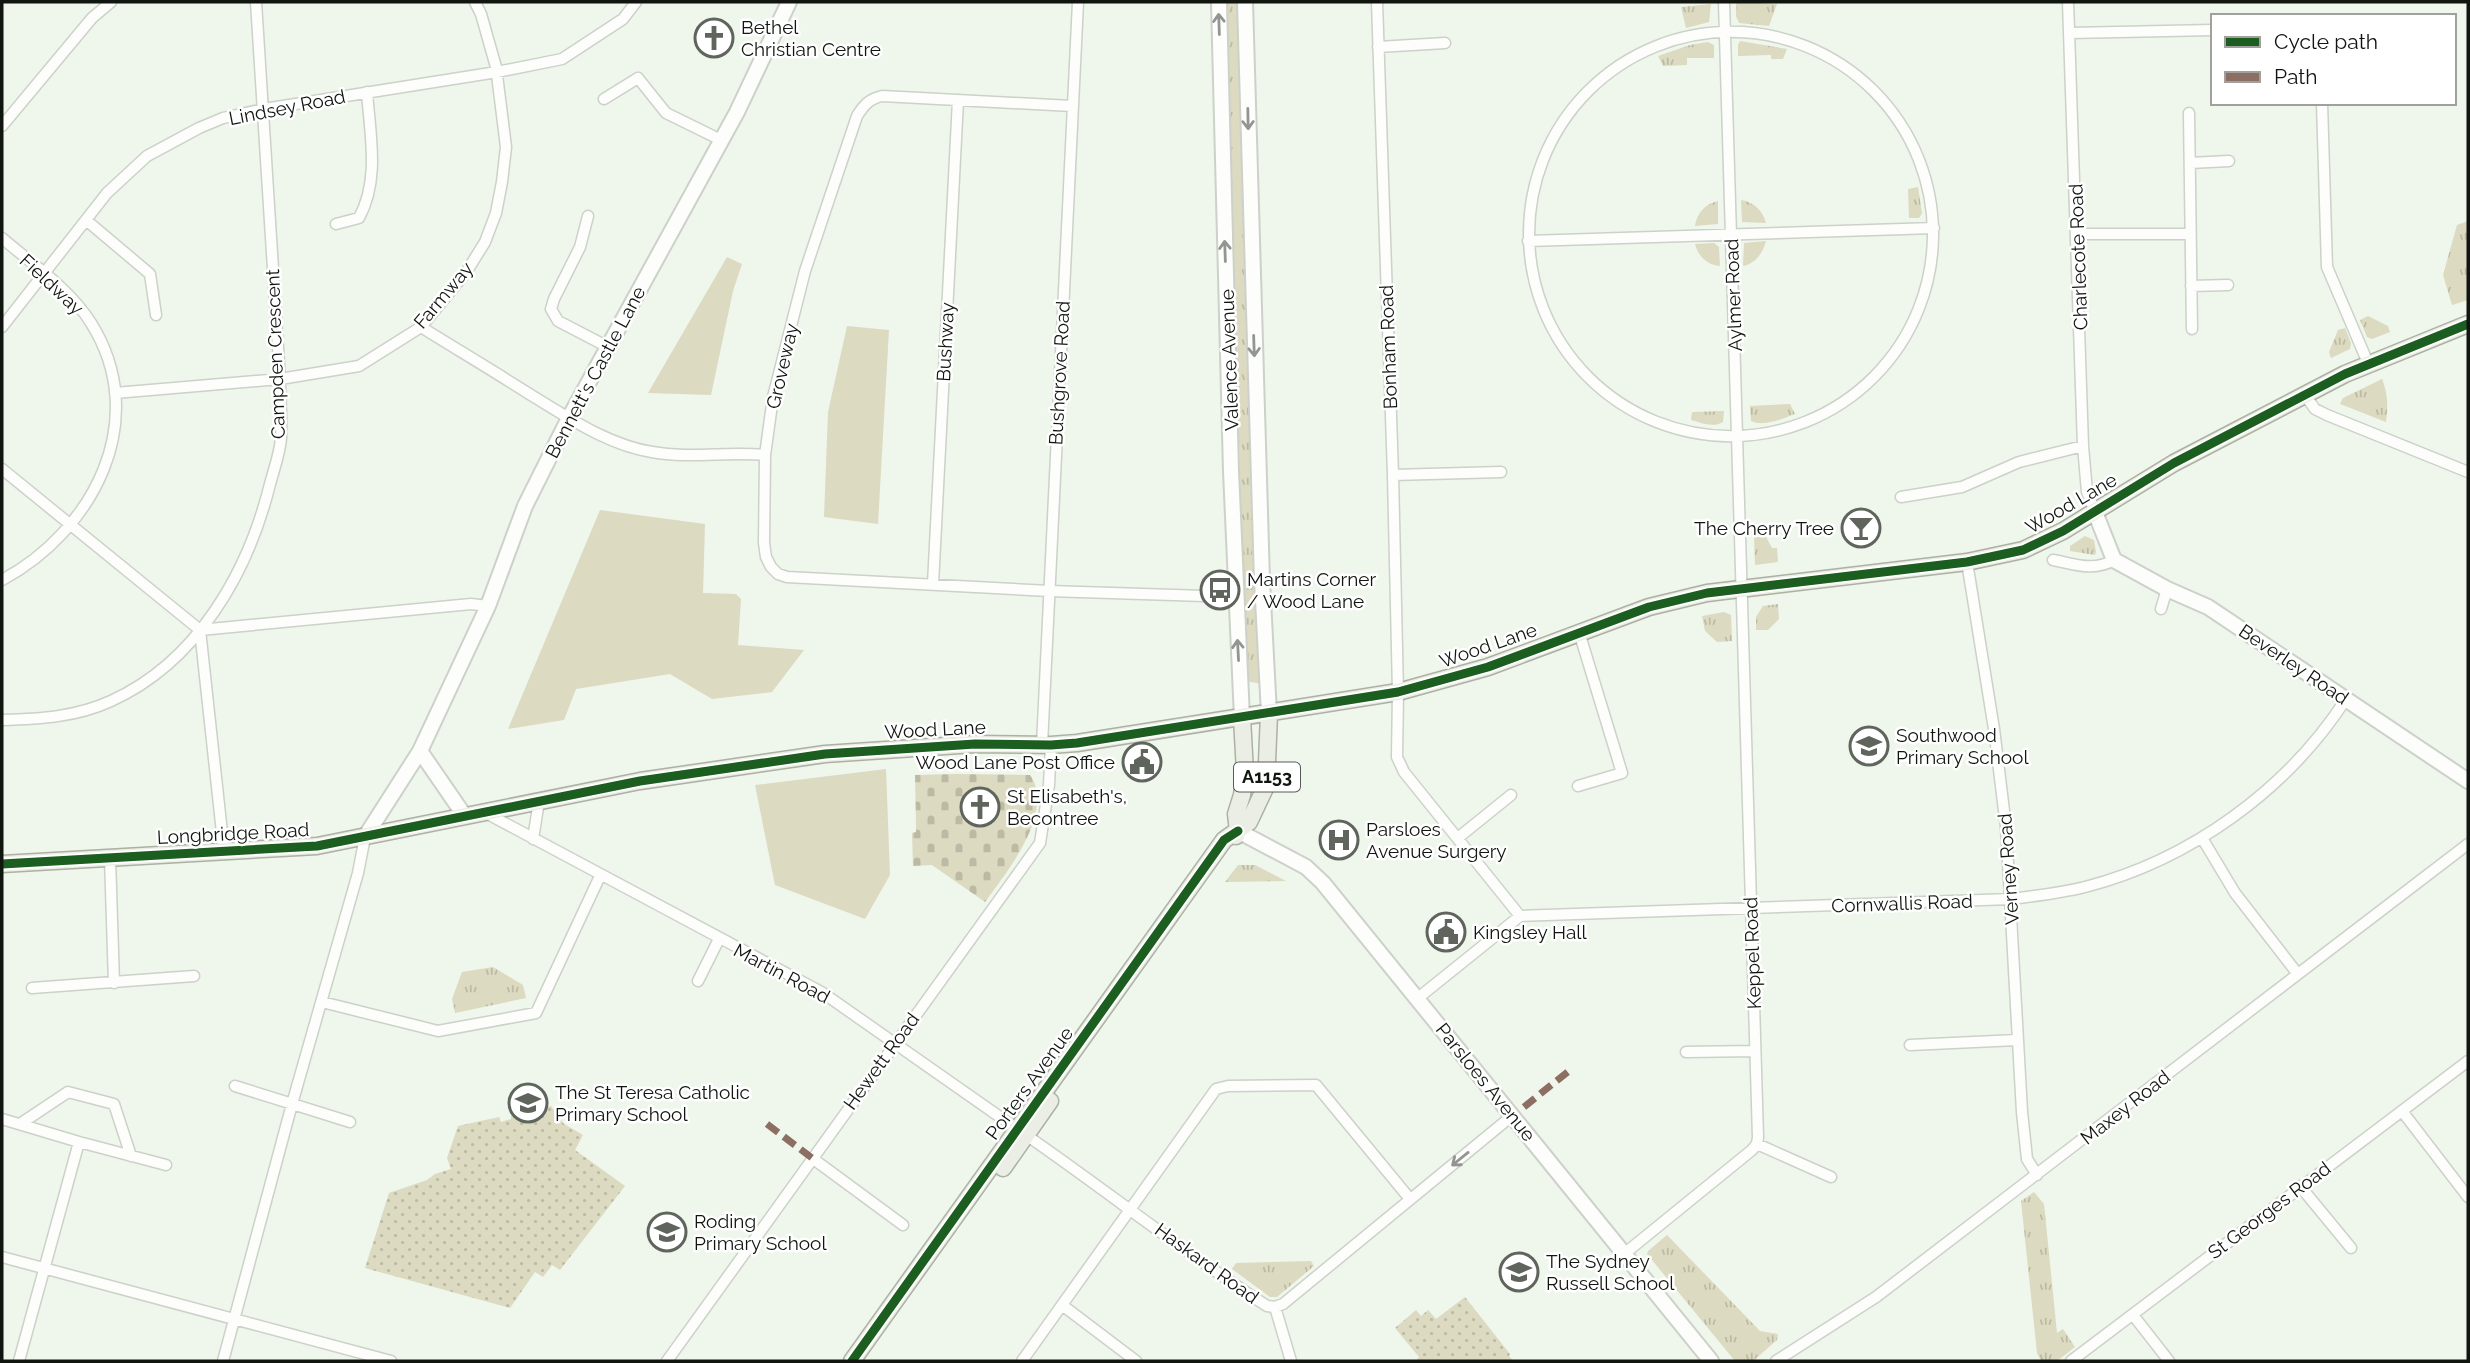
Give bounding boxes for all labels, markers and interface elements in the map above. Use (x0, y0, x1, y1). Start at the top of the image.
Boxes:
one-way arrow (1213, 12, 1226, 35)
legend (2211, 14, 2456, 105)
place label: Bethel Christian Centre (741, 16, 881, 60)
church icon: Bethel Christian Centre (693, 17, 735, 59)
text: Cycle path (2274, 29, 2378, 54)
text: Path (2274, 64, 2318, 89)
street label: Lindsey Road (227, 85, 347, 129)
one-way arrow (1241, 107, 1254, 130)
street label: Charlecote Road (2064, 183, 2092, 331)
street label: Aylmer Road (1720, 238, 1746, 352)
one-way arrow (1219, 240, 1232, 263)
street label: Fieldway (16, 249, 88, 319)
street label: Farmway (409, 257, 477, 333)
street label: Campden Crescent (261, 268, 289, 439)
street label: Bennett's Castle Lane (540, 282, 650, 462)
street label: Bonham Road (1375, 284, 1401, 410)
street label: Valence Avenue (1216, 289, 1242, 431)
street label: Bushgrove Road (1044, 300, 1074, 446)
street label: Bushway (932, 302, 958, 382)
street label: Groveway (761, 321, 803, 411)
one-way arrow (1248, 335, 1261, 358)
street label: Wood Lane (2022, 468, 2120, 538)
bar icon: The Cherry Tree (1840, 507, 1882, 549)
place label: The Cherry Tree (1694, 517, 1834, 539)
place label: Martins Corner / Wood Lane (1247, 568, 1376, 612)
bus stop icon: Martins Corner / Wood Lane (1199, 569, 1241, 611)
street label: Wood Lane (1436, 618, 1540, 672)
street label: Beverley Road (2235, 619, 2353, 709)
one-way arrow (1232, 639, 1245, 662)
street label: Wood Lane (884, 715, 986, 743)
place label: Southwood Primary School (1896, 724, 2029, 768)
school or university icon: Southwood Primary School (1848, 725, 1890, 767)
public building icon: Wood Lane Post Office (1121, 741, 1163, 783)
place label: Wood Lane Post Office (916, 751, 1115, 773)
road number: A1153 (1234, 762, 1300, 792)
place label: St Elisabeth's, Becontree (1007, 785, 1127, 829)
church icon: St Elisabeth's, Becontree (959, 786, 1001, 828)
street label: Verney Road (1993, 813, 2023, 925)
street label: Longbridge Road (156, 818, 310, 848)
place label: Parsloes Avenue Surgery (1366, 818, 1507, 862)
hospital icon: Parsloes Avenue Surgery (1318, 819, 1360, 861)
street label: Cornwallis Road (1831, 890, 1973, 916)
street label: Keppel Road (1739, 896, 1765, 1010)
public building icon: Kingsley Hall (1425, 911, 1467, 953)
place label: Kingsley Hall (1473, 921, 1587, 943)
street label: Martin Road (730, 938, 834, 1008)
street label: Hewett Road (839, 1008, 923, 1114)
street label: Parsloes Avenue (1432, 1018, 1540, 1146)
street label: Porters Avenue (981, 1022, 1077, 1144)
street label: Maxey Road (2076, 1065, 2174, 1149)
place label: The St Teresa Catholic Primary School (555, 1081, 750, 1125)
school or university icon: The St Teresa Catholic Primary School (507, 1082, 549, 1124)
one-way arrow (1451, 1151, 1469, 1167)
street label: St Georges Road (2203, 1157, 2335, 1263)
place label: Roding Primary School (694, 1210, 827, 1254)
school or university icon: Roding Primary School (646, 1211, 688, 1253)
street label: Haskard Road (1151, 1218, 1263, 1308)
place label: The Sydney Russell School (1546, 1250, 1675, 1294)
school or university icon: The Sydney Russell School (1498, 1251, 1540, 1293)

